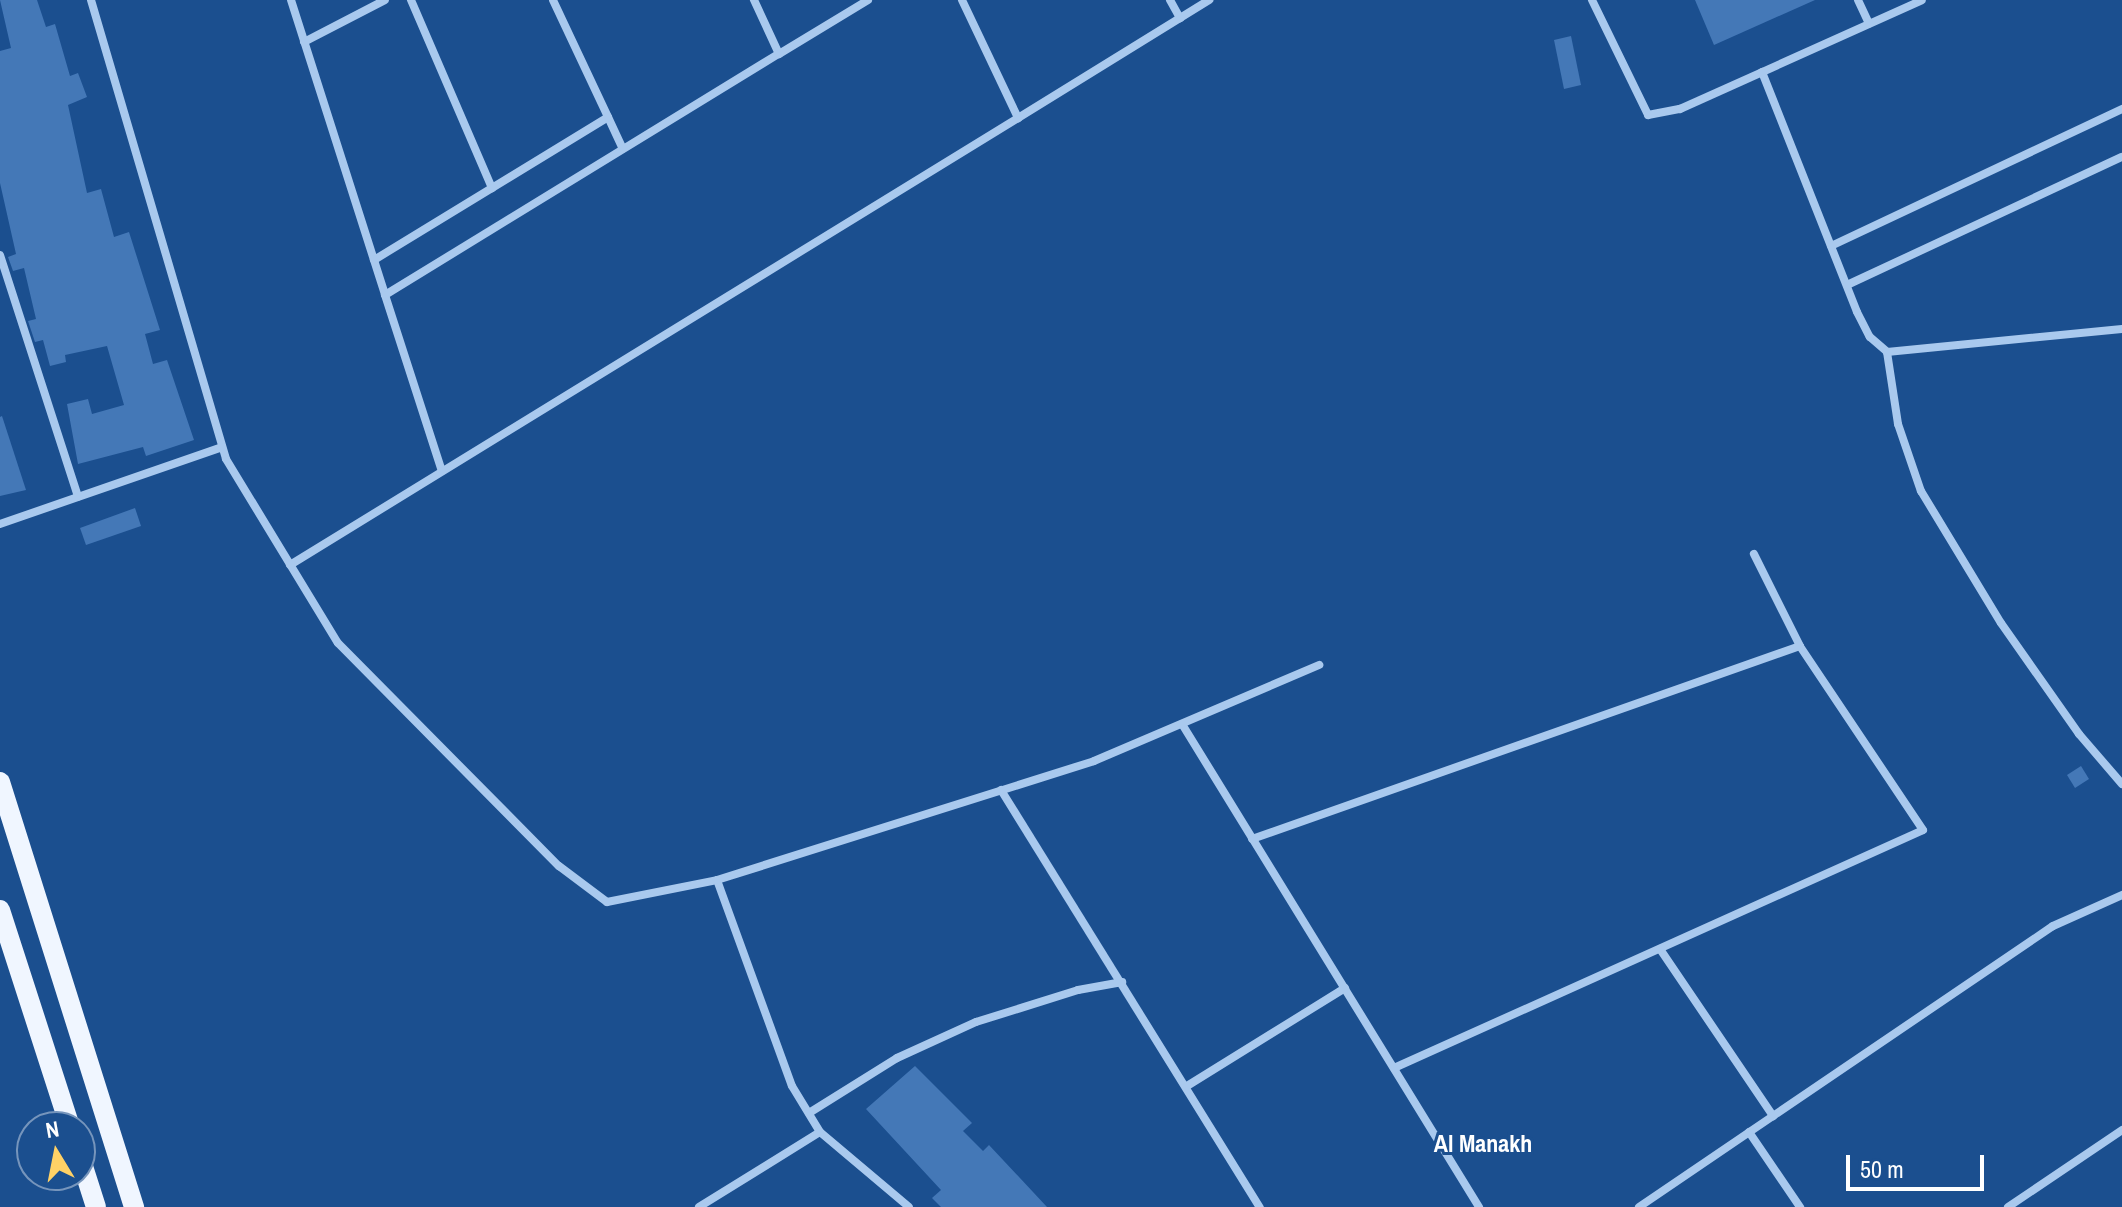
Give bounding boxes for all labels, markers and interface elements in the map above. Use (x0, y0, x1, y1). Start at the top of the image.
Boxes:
north arrow (16, 1111, 96, 1191)
text: N (43, 1113, 61, 1145)
district label: Al Manakh (1434, 1130, 1532, 1158)
scale bar (1850, 1139, 1988, 1189)
text: 50 m (1860, 1153, 1904, 1185)

